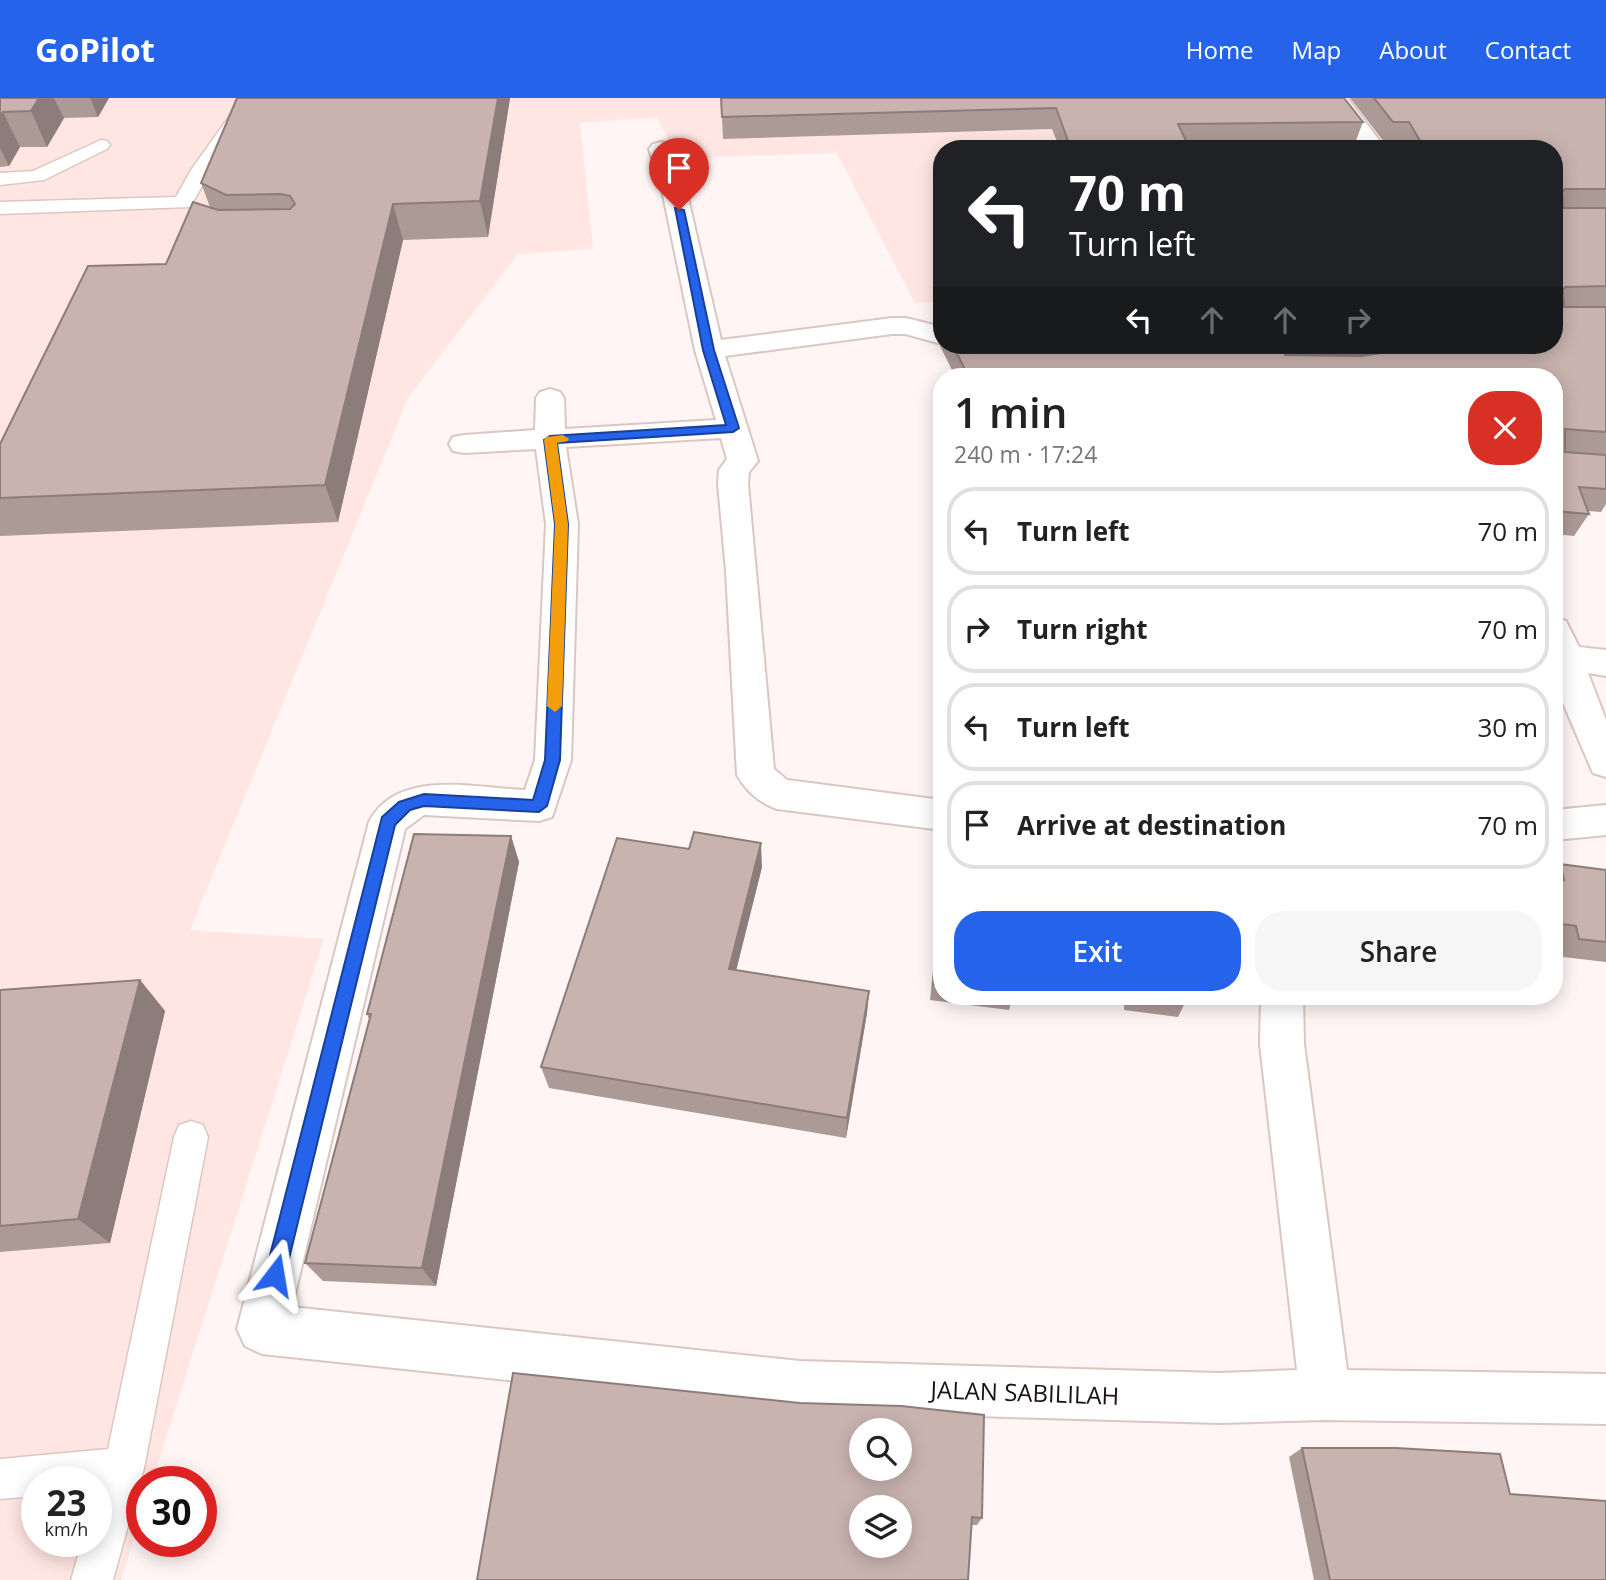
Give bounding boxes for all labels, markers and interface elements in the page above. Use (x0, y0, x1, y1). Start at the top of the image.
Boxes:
text: GoPilot (35, 27, 155, 72)
text: Home (1186, 33, 1254, 66)
text: Map (1292, 33, 1341, 66)
text: About (1379, 33, 1447, 66)
text: Contact (1485, 33, 1571, 66)
pin (649, 138, 709, 210)
icon: arrive (660, 149, 698, 187)
text: 70 m (1069, 159, 1186, 225)
icon: left (954, 168, 1045, 259)
text: Turn left (1069, 222, 1195, 265)
icon: left (1120, 301, 1158, 339)
icon: ahead (1193, 301, 1231, 339)
icon: ahead (1266, 301, 1304, 339)
icon: right (1339, 301, 1377, 339)
text: 1 min (954, 383, 1067, 440)
button: close (1468, 391, 1542, 465)
text: 240 m · 17:24 (954, 438, 1097, 470)
icon: left (958, 512, 996, 550)
text: Turn left (1017, 513, 1129, 549)
text: 70 m (1477, 513, 1538, 549)
icon: right (958, 610, 996, 648)
text: Turn right (1017, 611, 1148, 647)
text: 70 m (1477, 611, 1538, 647)
icon: left (958, 708, 996, 746)
text: Turn left (1017, 709, 1129, 745)
text: 30 m (1477, 709, 1538, 745)
icon: arrive (958, 806, 996, 844)
text: Arrive at destination (1017, 807, 1286, 843)
text: 70 m (1477, 807, 1538, 843)
button: Exit (954, 911, 1241, 991)
button: Share (1255, 911, 1542, 991)
position arrow (238, 1238, 312, 1312)
street label: JALAN SABILILAH (928, 1372, 1120, 1412)
map controls (849, 1418, 912, 1558)
button: search (849, 1418, 912, 1481)
speed limit sign: 30 (126, 1466, 217, 1557)
text: 23 (46, 1479, 87, 1526)
button: layers (849, 1495, 912, 1558)
text: km/h (45, 1517, 88, 1541)

